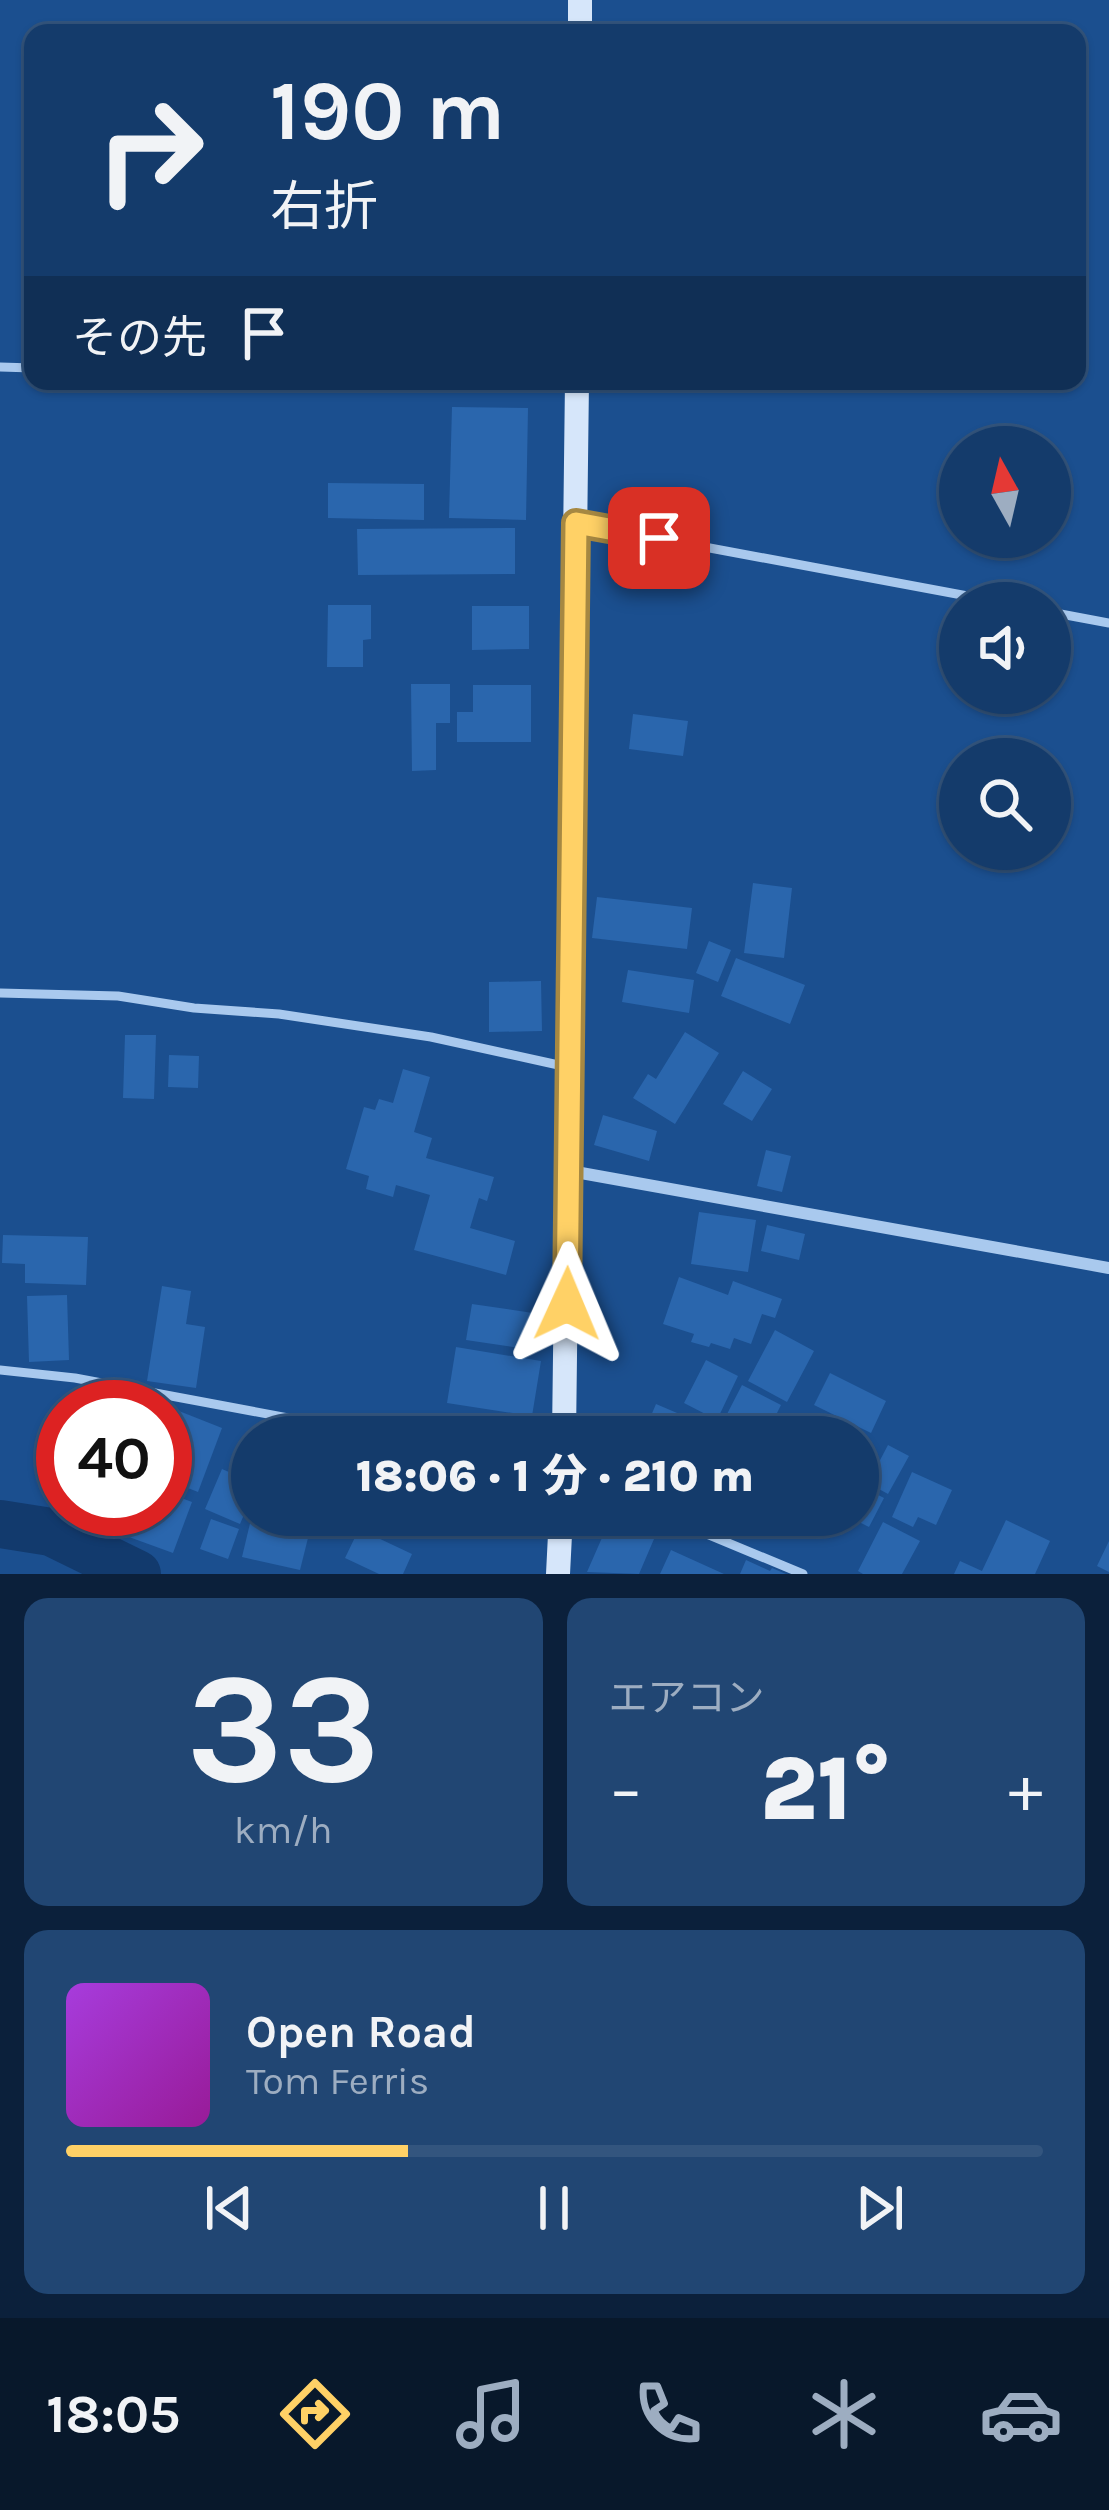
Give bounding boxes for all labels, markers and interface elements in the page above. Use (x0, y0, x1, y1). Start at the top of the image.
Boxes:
text: 190 m (270, 62, 505, 160)
icon: right (72, 72, 228, 228)
text: 右折 (270, 175, 378, 239)
icon: arrive (231, 300, 297, 366)
text: その先 (72, 312, 207, 364)
north arrow (939, 426, 1071, 558)
map controls (939, 426, 1071, 870)
pin (608, 487, 710, 589)
icon: arrive (626, 505, 692, 571)
button: sound (939, 582, 1071, 714)
button: search (939, 738, 1071, 870)
position arrow (504, 1241, 630, 1367)
speed limit sign: 40 (36, 1380, 192, 1536)
text: 18:06 · 1 分 · 210 m (356, 1450, 754, 1502)
text: 33 (186, 1638, 380, 1820)
text: エアコン (609, 1675, 765, 1721)
text: 21° (760, 1736, 891, 1842)
text: − (609, 1750, 643, 1828)
text: + (1008, 1750, 1043, 1828)
text: km/h (234, 1807, 333, 1853)
text: Open Road (246, 2006, 476, 2058)
text: Tom Ferris (246, 2058, 429, 2104)
icon: previous (196, 2175, 262, 2241)
icon: pause (521, 2175, 587, 2241)
icon: next (847, 2175, 913, 2241)
icon: directions (273, 2372, 357, 2456)
icon: music (449, 2372, 533, 2456)
icon: phone (626, 2372, 710, 2456)
icon: climate (802, 2372, 886, 2456)
icon: car (979, 2372, 1063, 2456)
text: 18:05 (46, 2382, 181, 2446)

